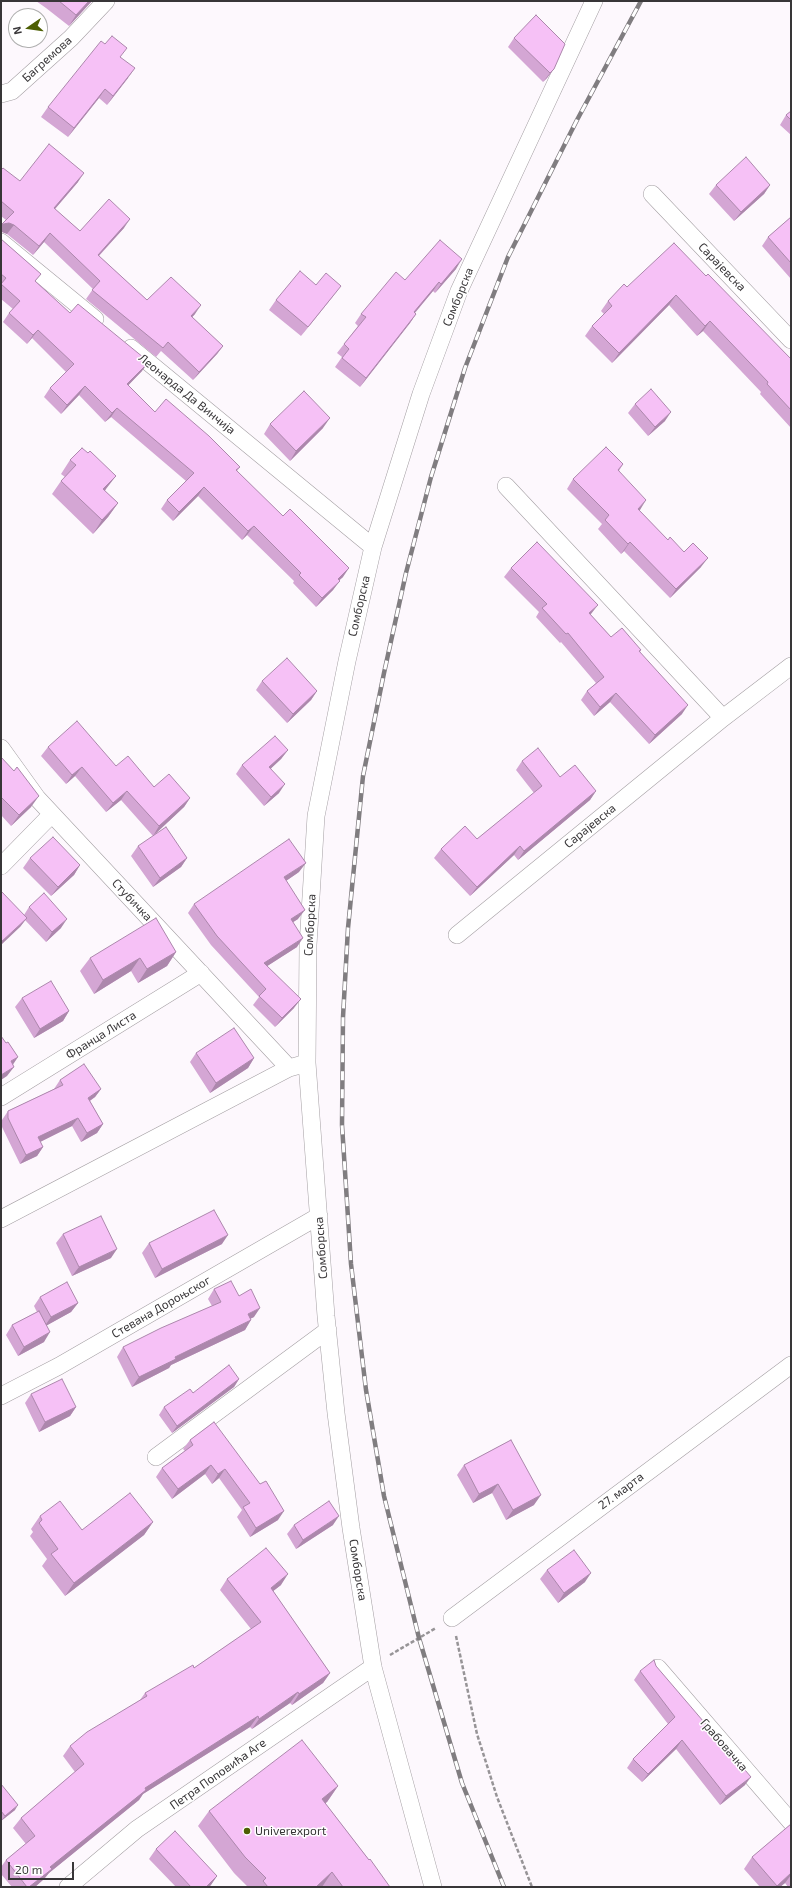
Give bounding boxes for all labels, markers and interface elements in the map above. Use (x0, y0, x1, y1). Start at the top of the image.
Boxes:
north arrow (8, 8, 48, 48)
text: N (10, 25, 24, 36)
street label: Багремова (19, 33, 75, 85)
street label: Сарајевска (695, 240, 749, 294)
street label: Сомборска (440, 265, 476, 329)
street label: Леонарда Да Винчија (136, 351, 238, 437)
street label: Сомборска (345, 574, 373, 638)
street label: Сарајевска (561, 801, 619, 851)
street label: Стубичка (109, 876, 155, 924)
street label: Сомборска (301, 894, 319, 956)
street label: Франца Листа (63, 1008, 139, 1062)
street label: Сомборска (312, 1216, 330, 1280)
street label: Стевана Дороњског (109, 1273, 213, 1341)
street label: 27. марта (596, 1469, 646, 1513)
street label: Сомборска (346, 1538, 370, 1602)
street label: Грабовачка (697, 1716, 751, 1774)
street label: Петра Поповића Аге (167, 1735, 269, 1813)
place label: Univerexport (255, 1824, 326, 1838)
marker: Univerexport (242, 1826, 252, 1836)
scale bar (10, 1854, 76, 1880)
text: 20 m (15, 1862, 42, 1876)

